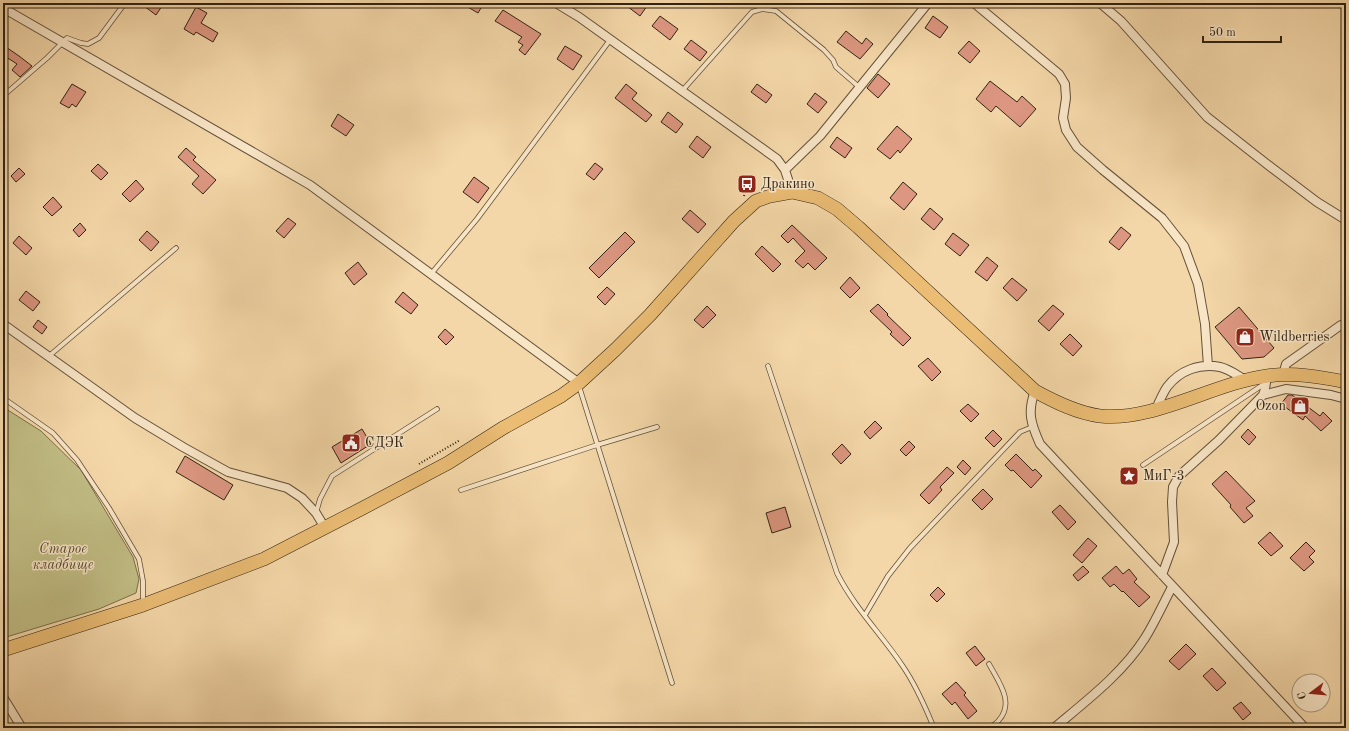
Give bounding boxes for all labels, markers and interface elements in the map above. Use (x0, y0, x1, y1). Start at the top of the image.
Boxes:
scale bar (1203, 18, 1281, 44)
text: 50 m (1209, 26, 1236, 39)
bus stop icon: Дракино (736, 173, 758, 195)
place label: Дракино (761, 177, 815, 191)
shop icon: Wildberries (1234, 326, 1256, 348)
place label: Wildberries (1259, 330, 1330, 344)
shop icon: Ozon (1289, 395, 1311, 417)
place label: Ozon (1256, 399, 1286, 413)
public building icon: СДЭК (340, 432, 362, 454)
place label: СДЭК (365, 436, 404, 450)
place icon: МиГ-3 (1118, 465, 1140, 487)
place label: МиГ-3 (1143, 469, 1185, 483)
park label: Старое кладбище (33, 542, 94, 573)
north arrow (1291, 673, 1331, 713)
text: С (1297, 690, 1309, 700)

